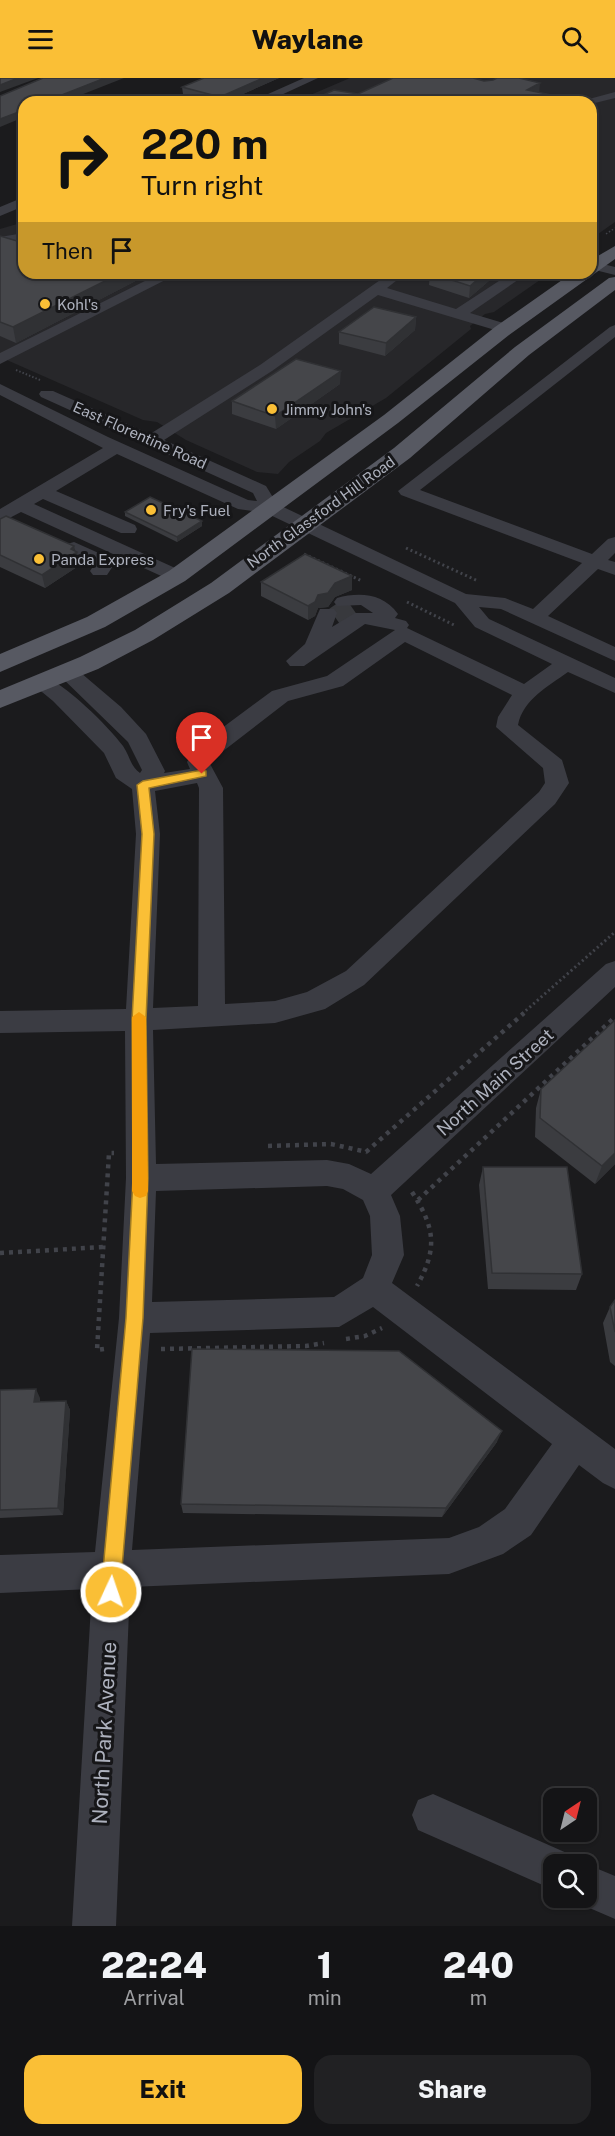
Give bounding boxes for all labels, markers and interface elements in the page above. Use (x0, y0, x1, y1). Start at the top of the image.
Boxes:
icon: menu (24, 23, 57, 56)
text: Waylane (252, 23, 363, 55)
icon: search (558, 23, 591, 56)
text: 220 m (141, 119, 269, 168)
icon: right (42, 120, 120, 198)
text: Turn right (141, 169, 264, 201)
icon: arrive (105, 234, 138, 267)
text: Then (42, 238, 93, 264)
place label: Kohl's (57, 296, 98, 313)
marker: Kohl's (38, 297, 52, 311)
street label: East Florentine Road (71, 398, 209, 472)
place label: Jimmy John's (284, 401, 372, 418)
marker: Jimmy John's (265, 402, 279, 416)
street label: North Glassford Hill Road (244, 453, 398, 571)
place label: Fry's Fuel (163, 502, 230, 519)
marker: Fry's Fuel (144, 503, 158, 517)
place label: Panda Express (51, 551, 154, 568)
marker: Panda Express (32, 552, 46, 566)
pin (176, 712, 227, 774)
icon: arrive (185, 721, 218, 754)
street label: North Main Street (432, 1024, 558, 1140)
position arrow (79, 1560, 143, 1624)
street label: North Park Avenue (87, 1641, 121, 1825)
north arrow (543, 1788, 597, 1842)
map controls (543, 1788, 597, 1908)
button: search (543, 1854, 597, 1908)
text: 22:24 (101, 1944, 207, 1986)
text: 1 (317, 1944, 333, 1986)
text: 240 (443, 1944, 514, 1986)
text: Arrival (123, 1986, 185, 2010)
text: min (308, 1986, 342, 2010)
text: m (470, 1986, 487, 2010)
button: Exit (24, 2055, 302, 2124)
button: Share (314, 2055, 591, 2124)

